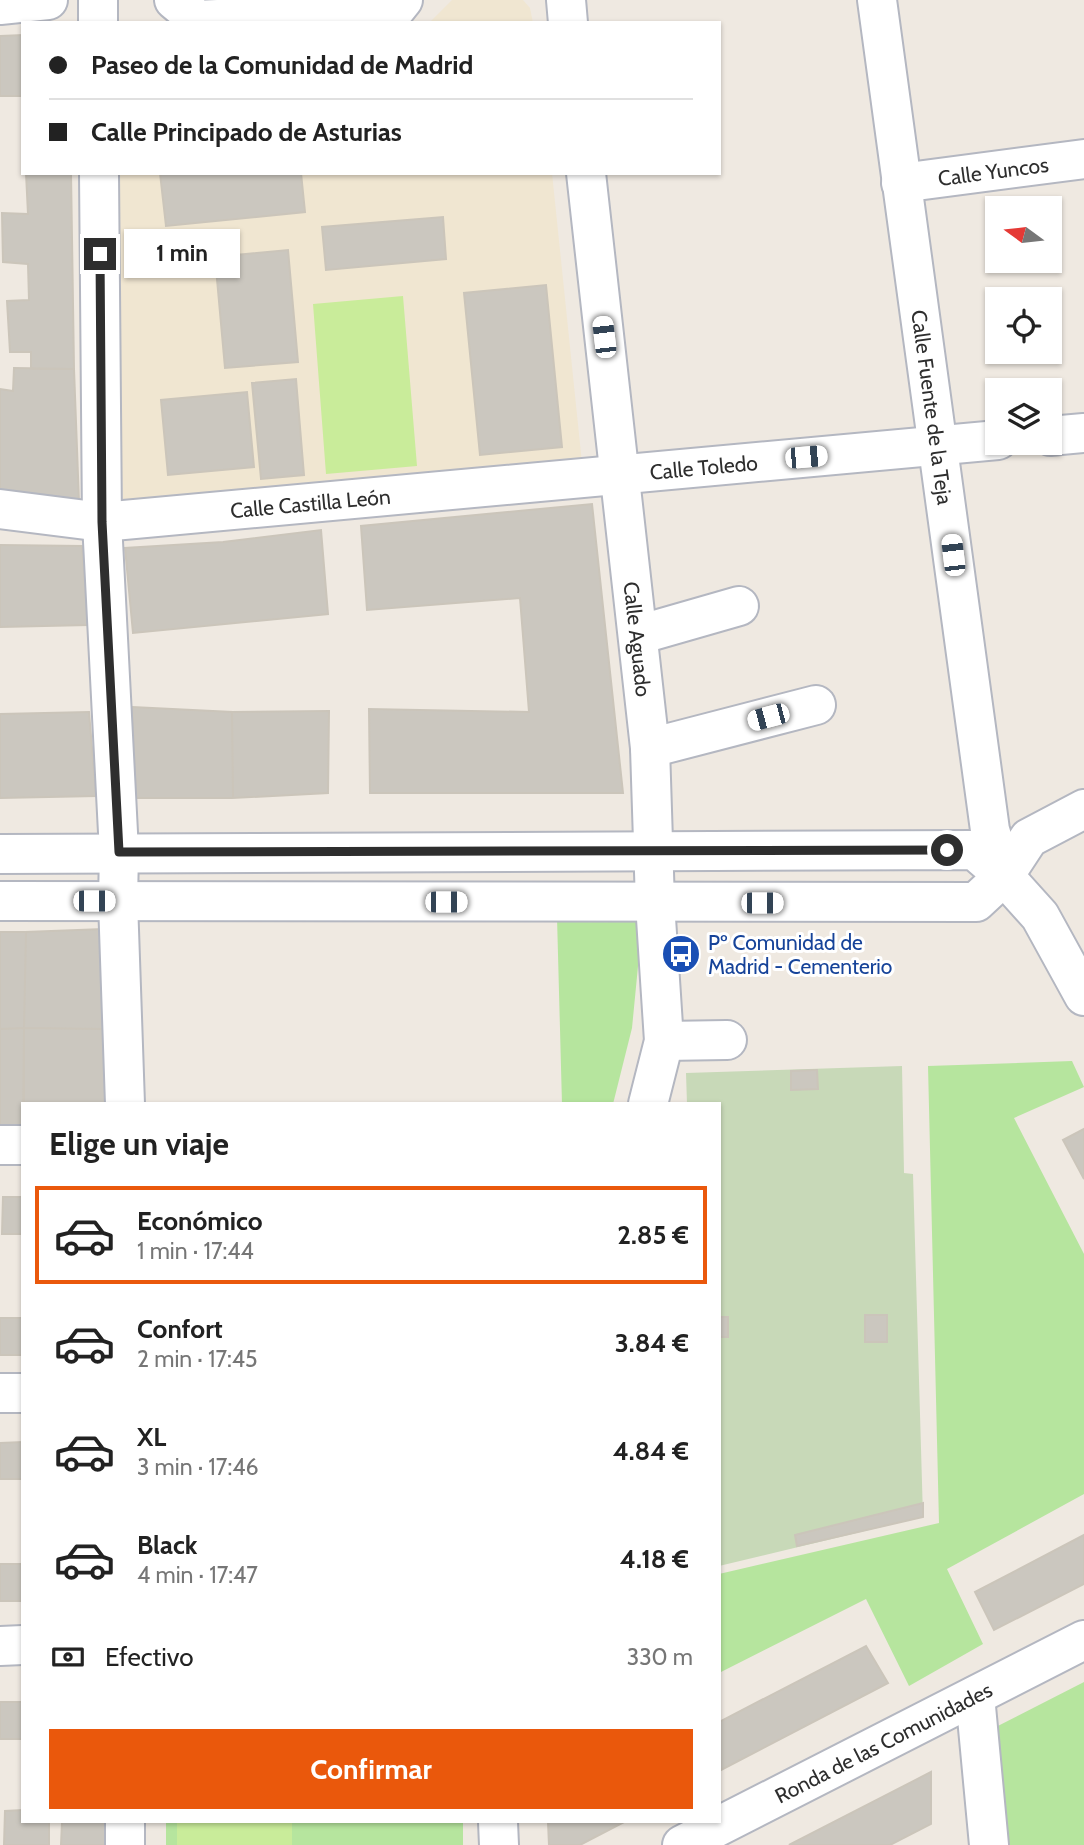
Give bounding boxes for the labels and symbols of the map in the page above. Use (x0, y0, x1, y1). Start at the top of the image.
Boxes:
street label: Calle Yuncos (936, 151, 1050, 191)
north arrow (985, 196, 1062, 273)
callout: 1 min (124, 230, 240, 278)
route end (84, 238, 116, 270)
street label: Calle Fuente de la Teja (907, 308, 958, 506)
car (592, 315, 617, 359)
car (785, 445, 828, 469)
street label: Calle Toledo (649, 450, 759, 484)
street label: Calle Castilla León (229, 483, 391, 523)
car (941, 533, 966, 577)
street label: Calle Aguado (619, 580, 657, 698)
car (745, 701, 792, 733)
route start (931, 834, 963, 866)
car (74, 891, 116, 912)
car (426, 892, 468, 913)
car (742, 893, 784, 914)
place label: Pº Comunidad de Madrid - Cementerio (708, 930, 892, 979)
bus stop icon: Pº Comunidad de Madrid - Cementerio (660, 933, 702, 975)
street label: Ronda de las Comunidades (771, 1676, 996, 1808)

